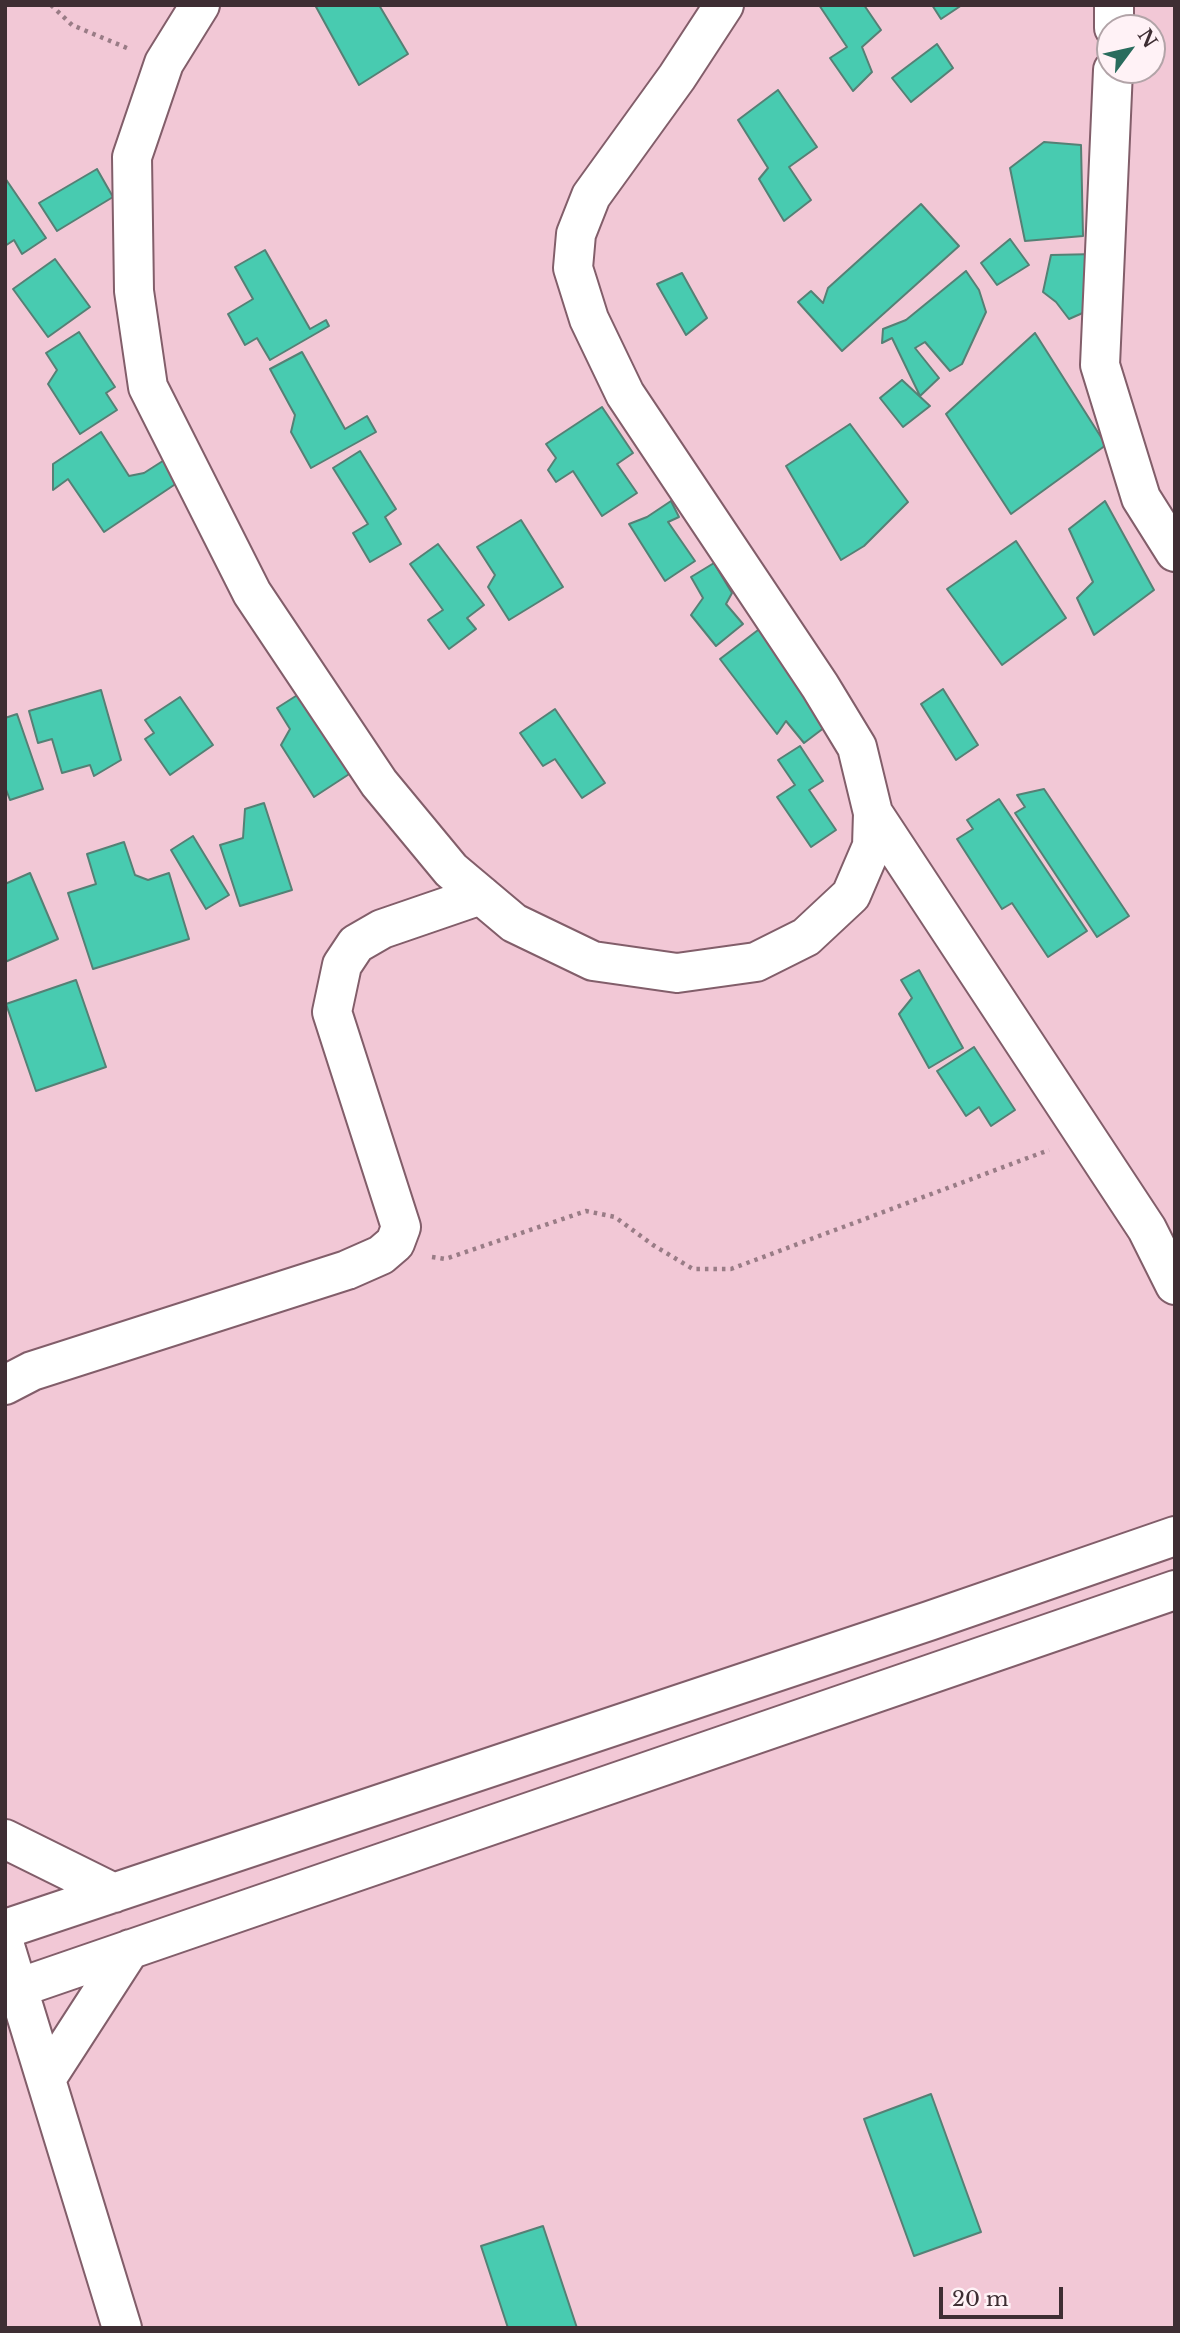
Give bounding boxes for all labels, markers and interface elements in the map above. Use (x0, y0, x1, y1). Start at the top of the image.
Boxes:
north arrow (1096, 14, 1166, 84)
text: N (1133, 25, 1162, 52)
scale bar (942, 2274, 1066, 2318)
text: 20 m (952, 2286, 1009, 2312)

